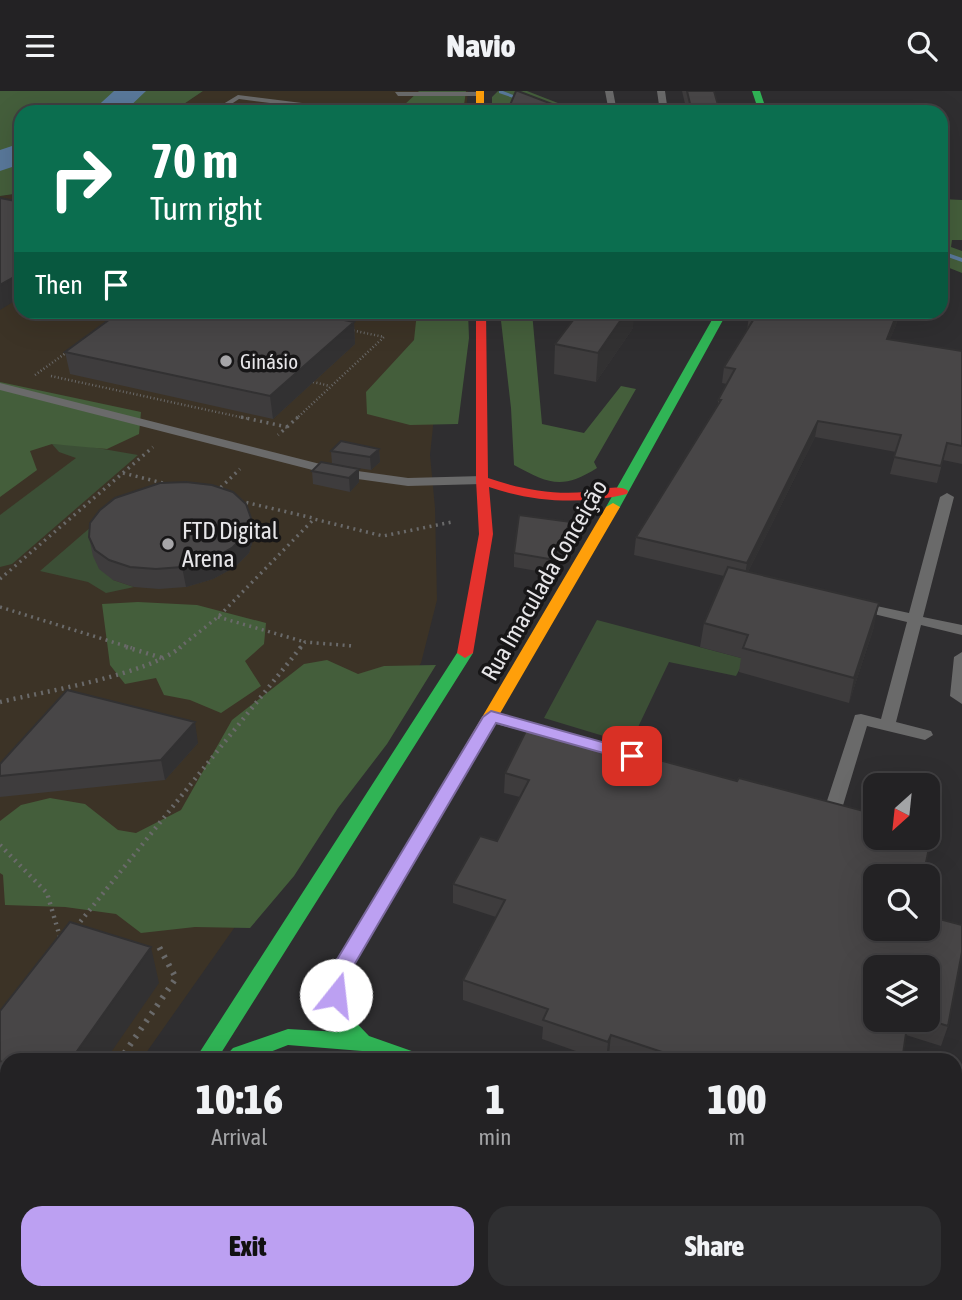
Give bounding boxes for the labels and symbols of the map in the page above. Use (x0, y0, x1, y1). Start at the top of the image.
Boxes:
place label: Ginásio (240, 349, 298, 373)
marker: Ginásio (218, 353, 234, 369)
street label: Rua Imaculada Conceição (476, 475, 612, 685)
place label: FTD Digital Arena (182, 517, 279, 572)
marker: FTD Digital Arena (160, 536, 176, 552)
pin (602, 726, 662, 786)
north arrow (863, 773, 940, 851)
position arrow (299, 958, 373, 1032)

